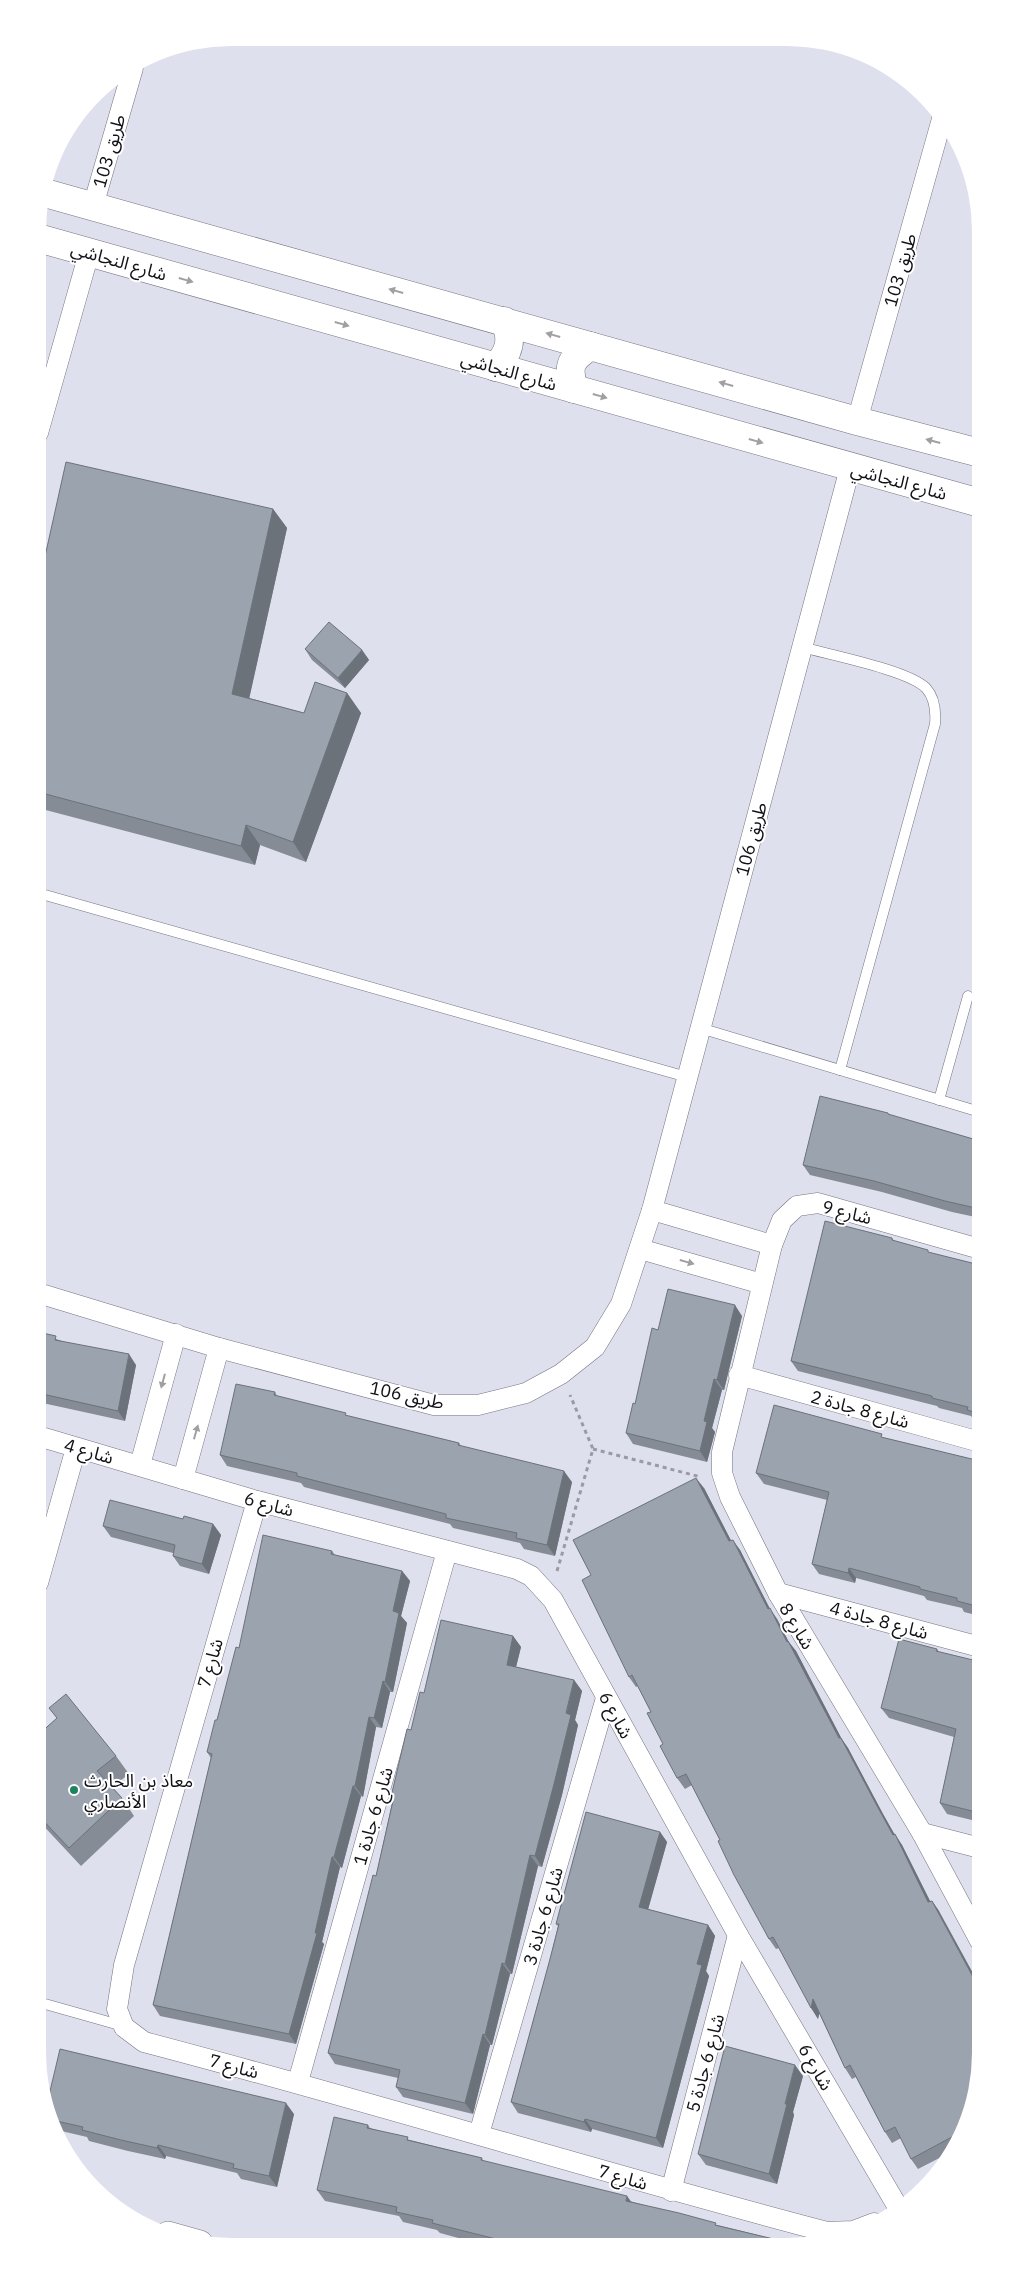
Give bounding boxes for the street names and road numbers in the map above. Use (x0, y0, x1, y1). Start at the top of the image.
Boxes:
street label: طريق 103 (88, 112, 130, 190)
street label: طريق 103 (879, 231, 921, 309)
street label: شارع النجاشي (68, 236, 170, 289)
street label: شارع النجاشي (458, 346, 560, 399)
street label: شارع النجاشي (848, 457, 950, 508)
street label: طريق 106 (730, 800, 772, 878)
street label: شارع 9 (819, 1195, 874, 1232)
street label: طريق 106 (368, 1376, 446, 1414)
street label: شارع 8 جادة 2 (807, 1385, 912, 1436)
street label: شارع 4 (61, 1433, 116, 1472)
street label: شارع 6 (241, 1486, 296, 1524)
street label: شارع 8 جادة 4 (826, 1596, 931, 1647)
street label: شارع 8 (772, 1599, 820, 1655)
street label: شارع 7 (192, 1636, 231, 1691)
street label: شارع 6 (591, 1687, 638, 1744)
street label: شارع 6 جادة 1 (348, 1764, 401, 1869)
street label: شارع 6 جادة 3 (518, 1864, 571, 1969)
street label: شارع 6 جادة 5 (681, 2011, 732, 2116)
street label: شارع 6 (791, 2040, 838, 2096)
street label: شارع 7 (206, 2048, 261, 2086)
street label: شارع 7 (595, 2159, 650, 2198)

